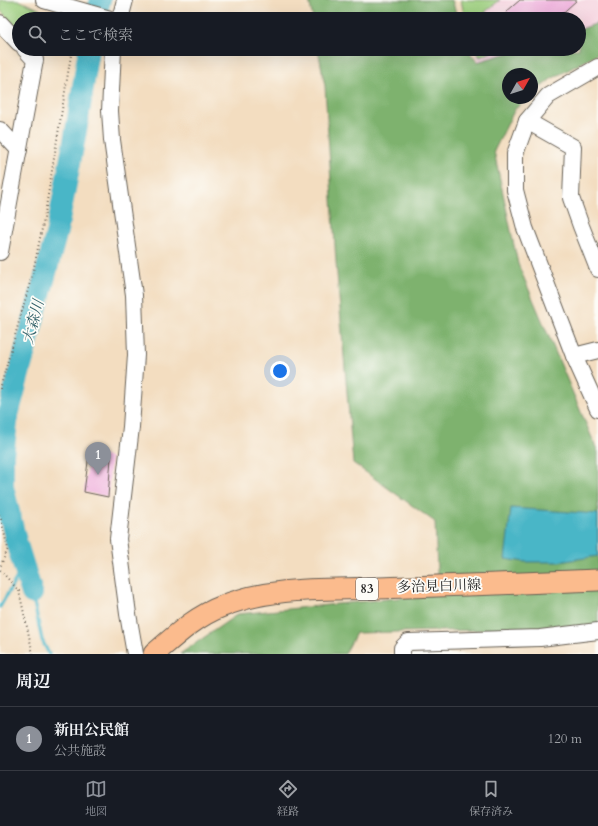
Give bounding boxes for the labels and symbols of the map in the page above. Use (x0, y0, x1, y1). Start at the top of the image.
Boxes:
north arrow (502, 68, 538, 104)
water label: 大森川 (18, 296, 49, 346)
your location (270, 361, 290, 381)
pin: 1 (85, 442, 111, 475)
street label: 多治見白川線 (397, 575, 481, 597)
road number: 83 (356, 578, 378, 600)

